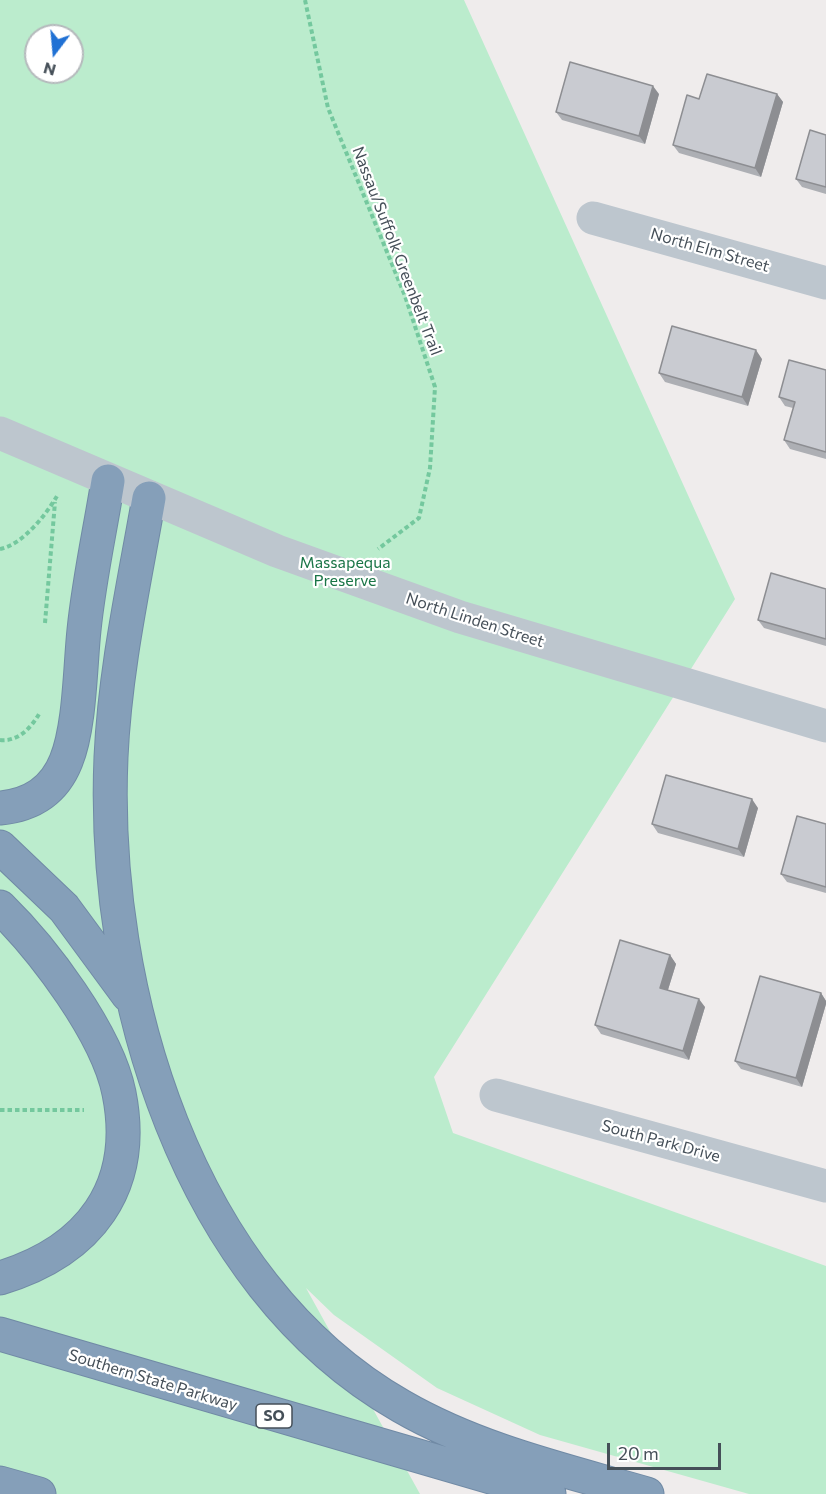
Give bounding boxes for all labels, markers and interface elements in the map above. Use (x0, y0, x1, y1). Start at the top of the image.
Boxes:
north arrow (24, 24, 84, 84)
text: N (41, 59, 58, 81)
street label: Nassau/Suffolk Greenbelt Trail (348, 144, 446, 358)
street label: North Elm Street (648, 224, 772, 276)
park label: Massapequa Preserve (300, 553, 390, 591)
street label: North Linden Street (403, 589, 547, 651)
street label: South Park Drive (600, 1116, 722, 1166)
street label: Southern State Parkway (66, 1345, 240, 1415)
road number: SO (256, 1404, 292, 1428)
scale bar (610, 1431, 724, 1469)
text: 20 m (618, 1442, 659, 1464)

